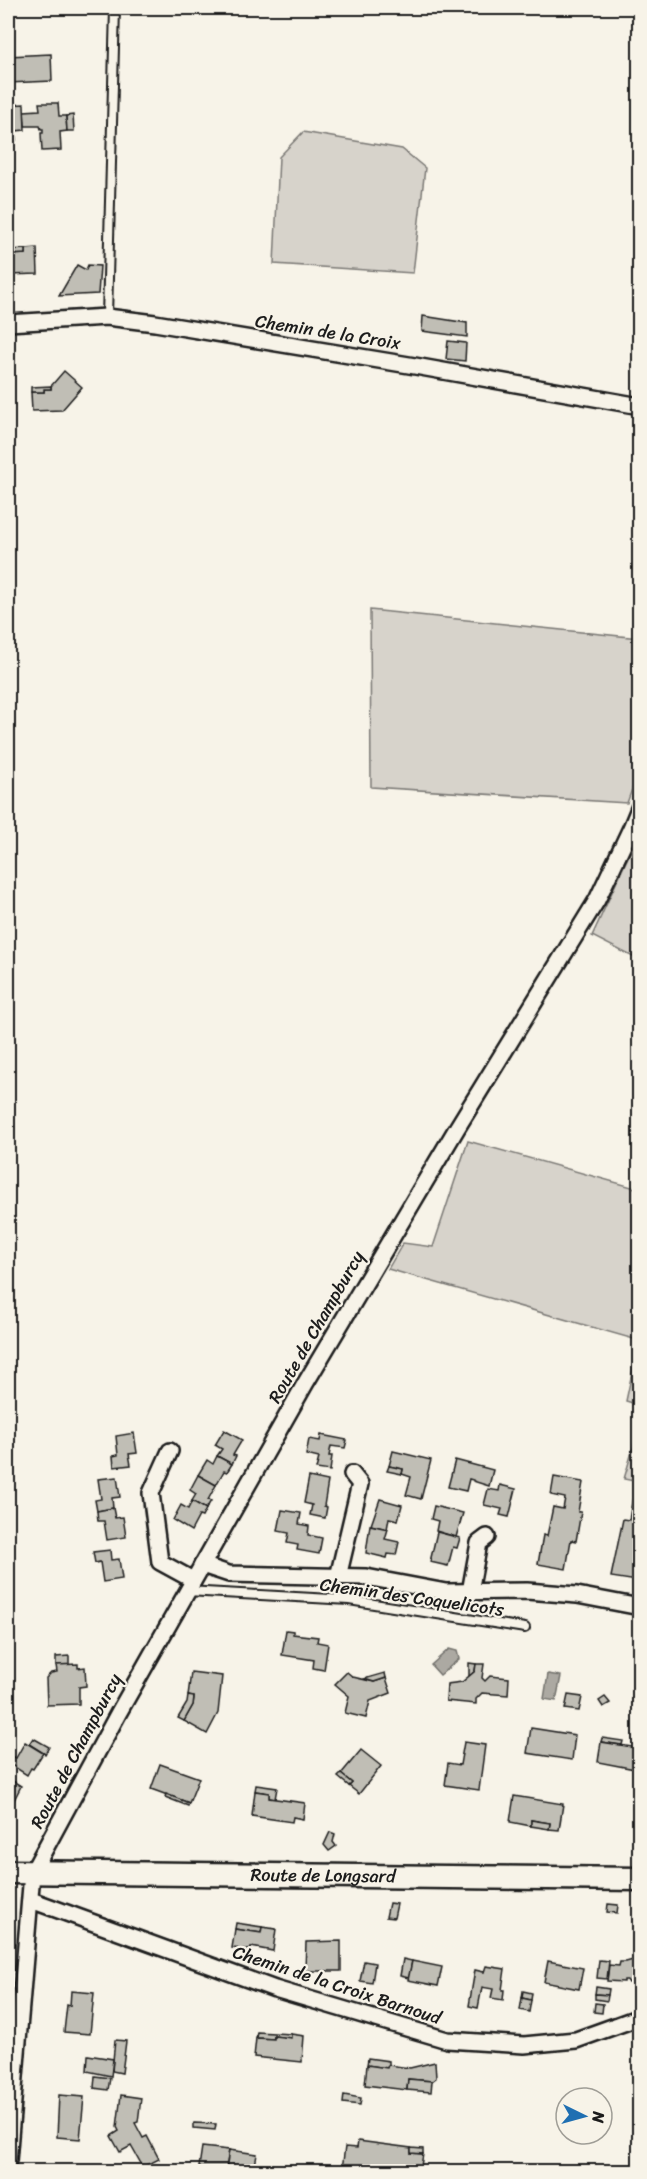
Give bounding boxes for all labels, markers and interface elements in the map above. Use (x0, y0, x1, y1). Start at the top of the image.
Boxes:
street label: Chemin de la Croix (253, 305, 404, 359)
street label: Route de Champburcy (259, 1244, 373, 1410)
street label: Chemin des Coquelicots (318, 1568, 507, 1626)
street label: Route de Champburcy (21, 1667, 131, 1835)
street label: Route de Longsard (250, 1859, 397, 1892)
street label: Chemin de la Croix Barnoud (229, 1936, 447, 2034)
north arrow (554, 2086, 614, 2146)
text: N (583, 2109, 613, 2125)

